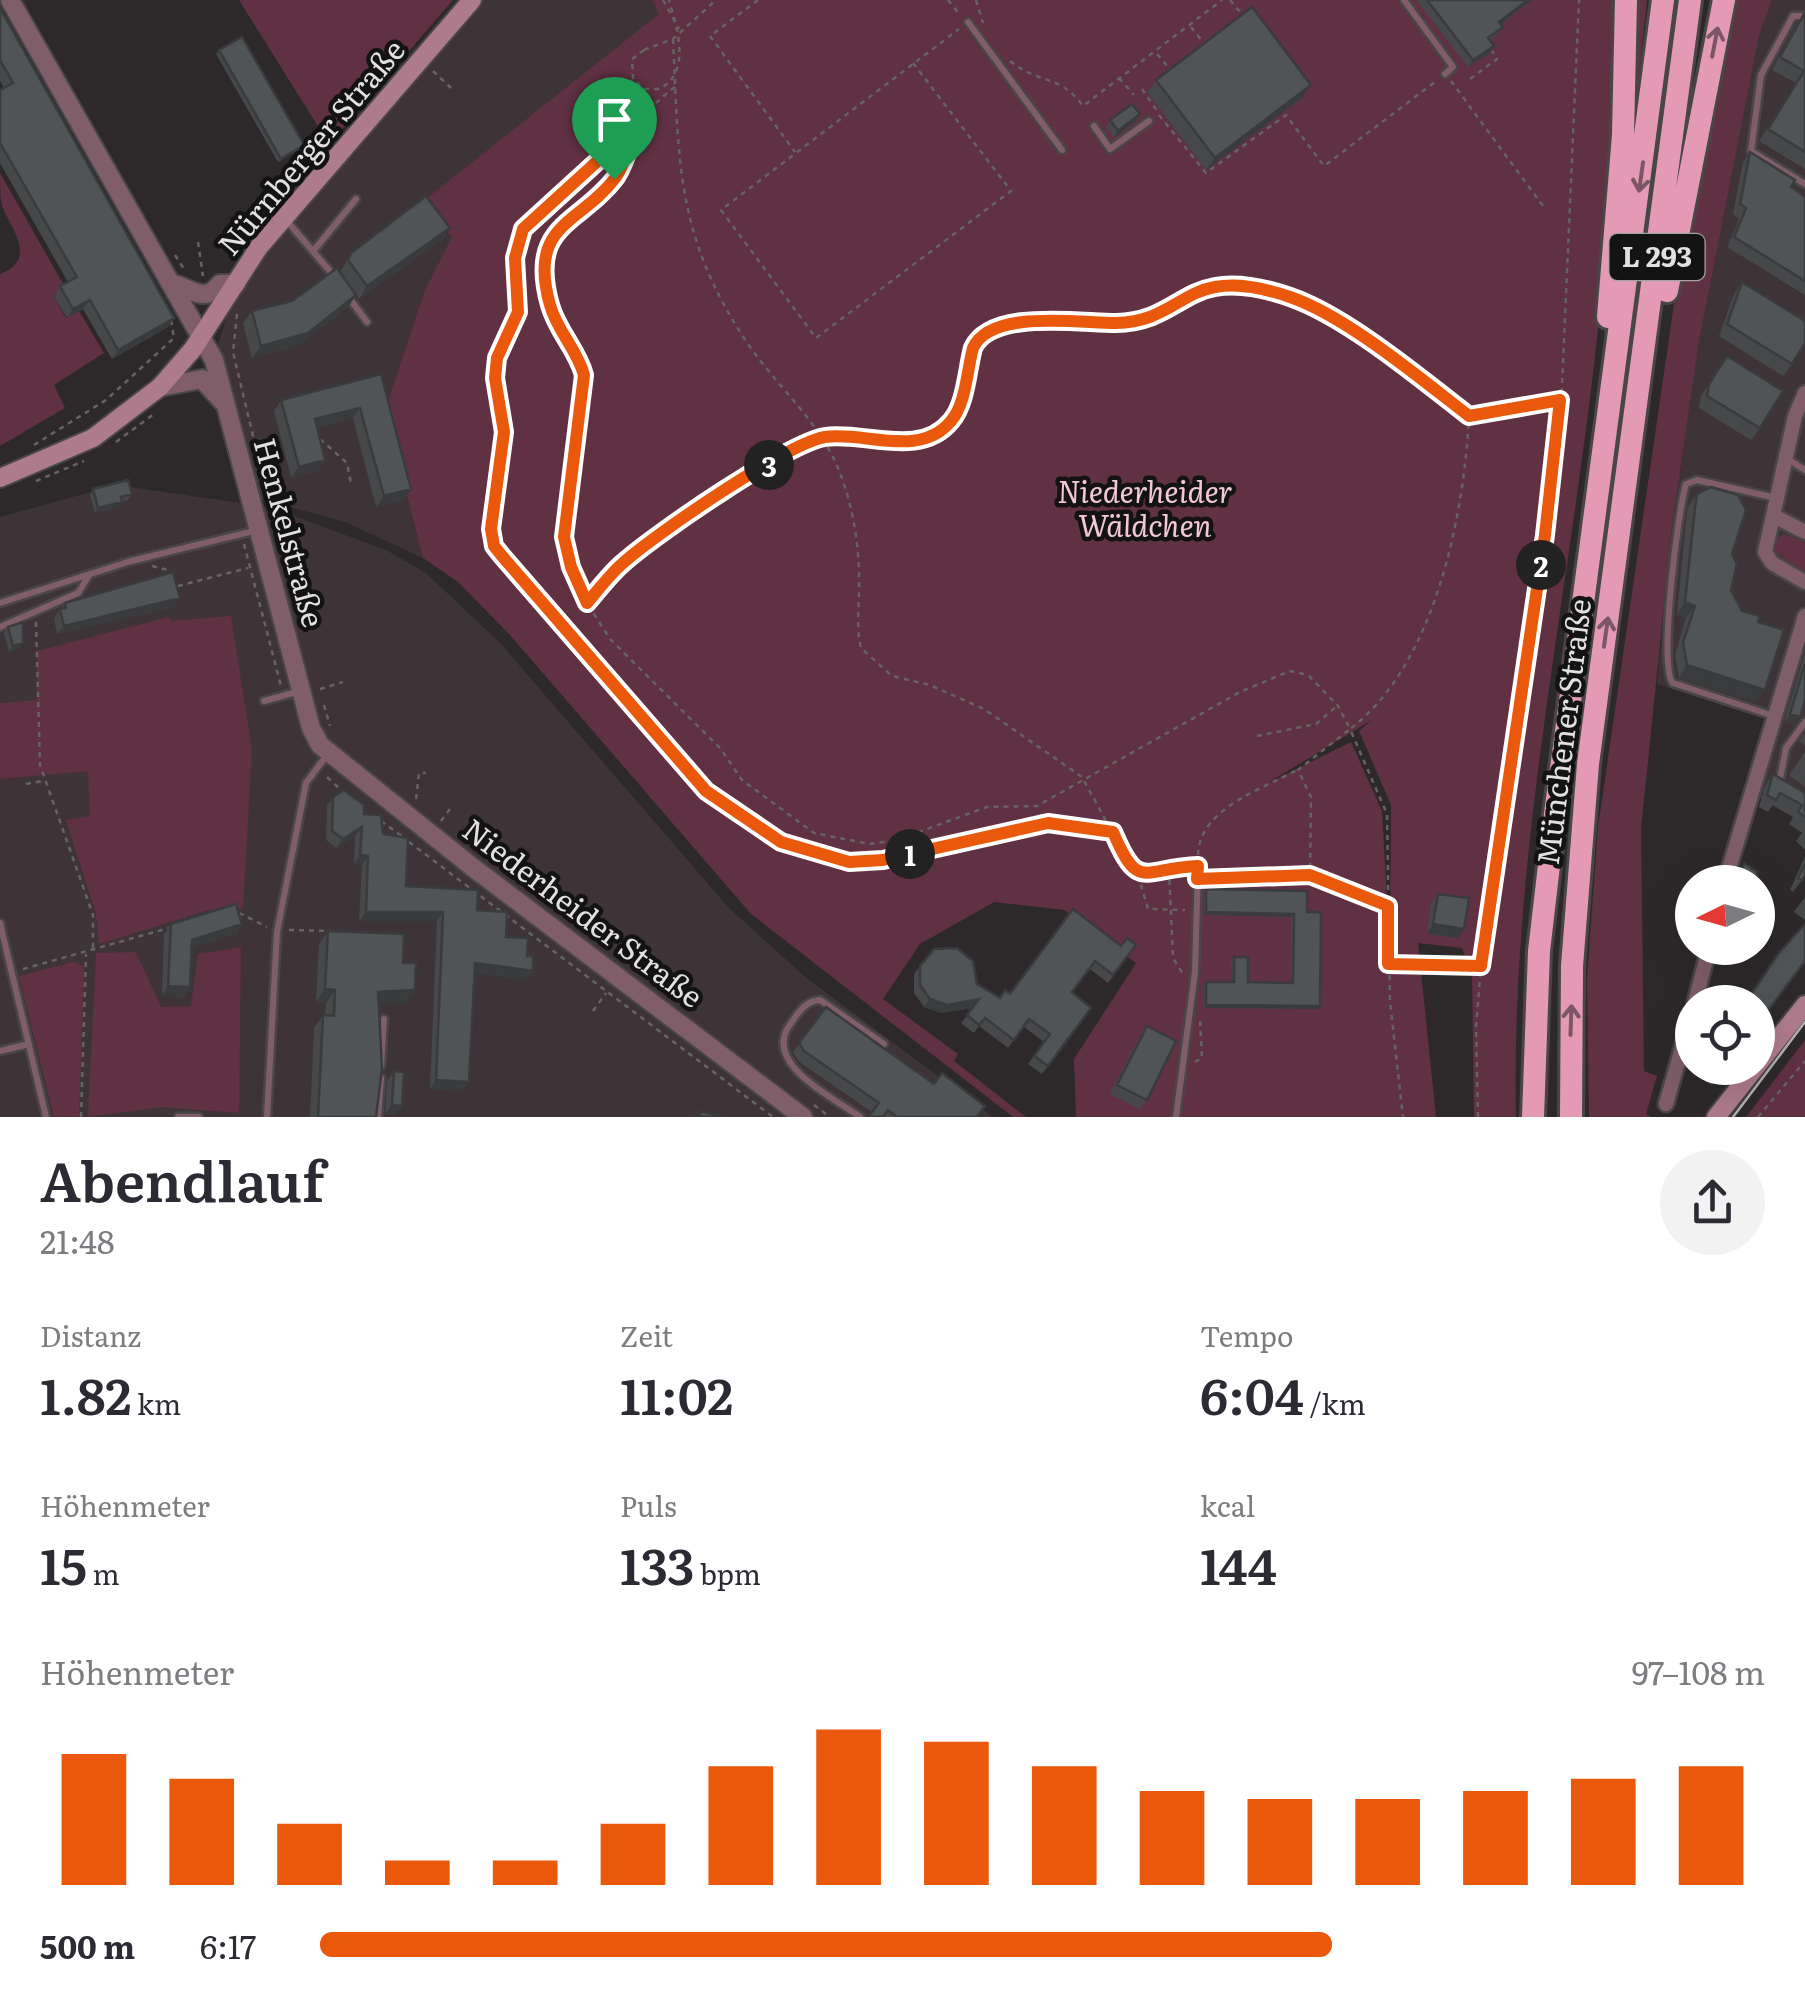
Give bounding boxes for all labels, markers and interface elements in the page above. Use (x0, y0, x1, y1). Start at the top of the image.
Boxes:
one-way arrow (1707, 27, 1726, 59)
street label: Nürnberger Straße (206, 28, 414, 264)
pin (572, 77, 657, 180)
icon: arrive (587, 92, 642, 147)
one-way arrow (1631, 160, 1650, 193)
road number: L 293 (1610, 234, 1704, 280)
street label: Henkelstraße (245, 433, 337, 632)
pin: 3 (744, 440, 794, 490)
text: 3 (761, 444, 777, 486)
park label: Niederheider Wäldchen (1057, 468, 1233, 546)
pin: 2 (1516, 540, 1566, 590)
text: 2 (1533, 544, 1549, 586)
street label: Münchener Straße (1524, 596, 1600, 867)
one-way arrow (1598, 617, 1616, 649)
street label: Niederheider Straße (454, 807, 713, 1017)
pin: 1 (885, 829, 935, 879)
text: 1 (904, 833, 916, 875)
north arrow (1675, 865, 1775, 965)
map controls (1675, 865, 1775, 1085)
button: locate (1675, 985, 1775, 1085)
one-way arrow (1561, 1004, 1580, 1036)
text: Abendlauf (40, 1137, 325, 1219)
button: share (1660, 1150, 1765, 1255)
text: 21:48 (40, 1216, 115, 1264)
text: Distanz (40, 1314, 141, 1356)
text: Zeit (620, 1314, 673, 1356)
text: Tempo (1200, 1314, 1294, 1356)
text: 1.82 (40, 1356, 131, 1430)
text: 11:02 (620, 1356, 733, 1430)
text: 6:04 (1200, 1356, 1304, 1430)
text: km (131, 1382, 181, 1424)
text: /km (1304, 1382, 1366, 1424)
text: Höhenmeter (40, 1484, 210, 1526)
text: Puls (620, 1484, 677, 1526)
text: kcal (1200, 1484, 1255, 1526)
text: 15 (40, 1526, 87, 1600)
text: 133 (620, 1526, 694, 1600)
text: 144 (1200, 1526, 1277, 1600)
text: m (87, 1552, 120, 1594)
text: bpm (694, 1552, 761, 1594)
text: Höhenmeter (40, 1647, 234, 1695)
text: 97–108 m (1632, 1647, 1765, 1695)
text: 500 m (40, 1921, 135, 1969)
text: 6:17 (200, 1921, 256, 1969)

